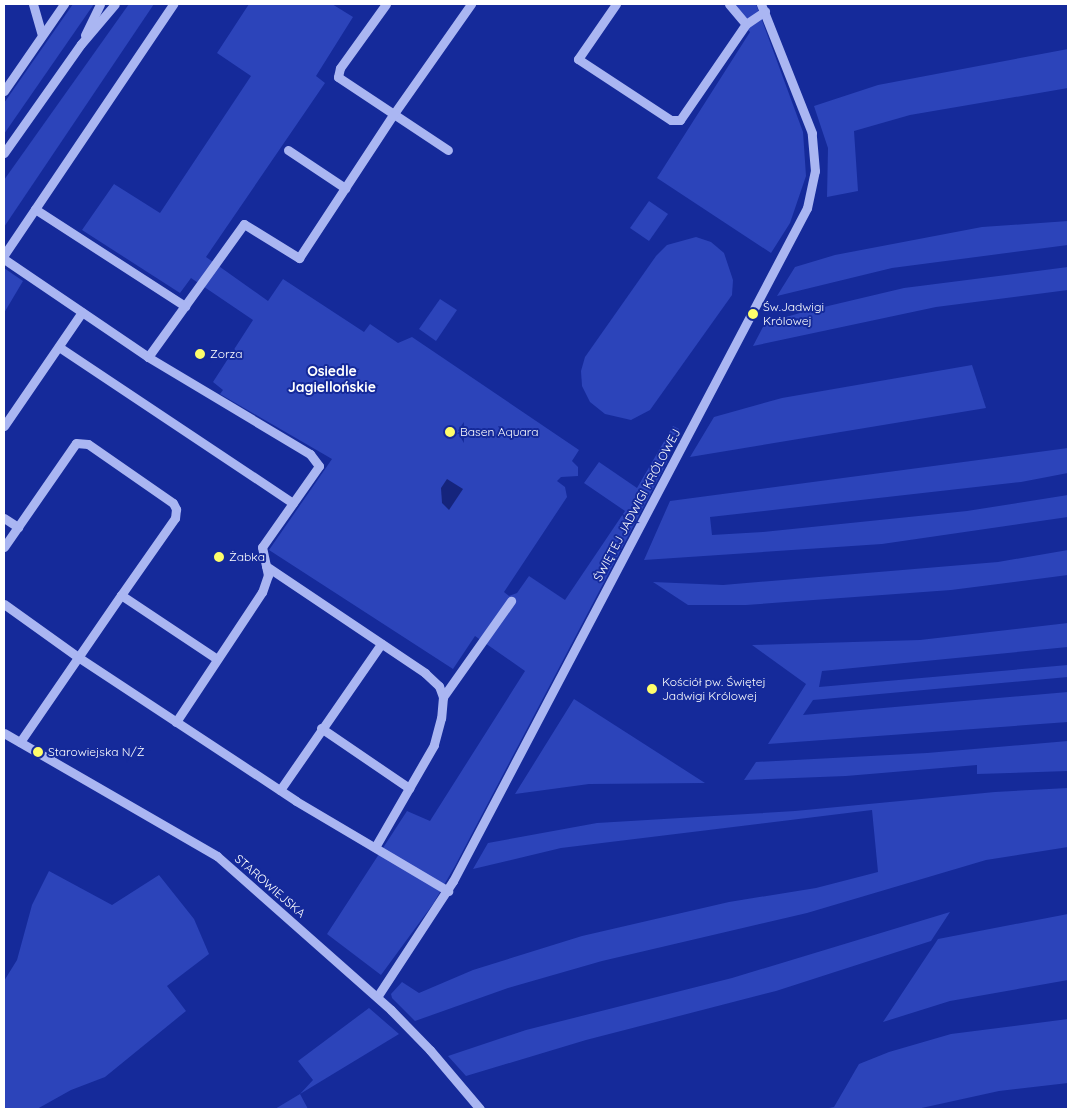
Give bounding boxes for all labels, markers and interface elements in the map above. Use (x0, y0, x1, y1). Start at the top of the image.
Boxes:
place label: Św.Jadwigi Królowej (763, 300, 824, 328)
marker: Św.Jadwigi Królowej (747, 308, 759, 320)
place label: Zorza (210, 347, 243, 361)
marker: Zorza (194, 348, 206, 360)
district label: Osiedle Jagiellońskie (288, 363, 376, 396)
place label: Basen Aquara (460, 425, 539, 439)
marker: Basen Aquara (444, 426, 456, 438)
street label: ŚWIĘTEJ JADWIGI KRÓLOWEJ (591, 426, 683, 584)
place label: Żabka (229, 550, 265, 564)
marker: Żabka (213, 551, 225, 563)
place label: Kościół pw. Świętej Jadwigi Królowej (662, 675, 766, 703)
marker: Kościół pw. Świętej Jadwigi Królowej (646, 683, 658, 695)
place label: Starowiejska N/Ż (48, 745, 145, 759)
marker: Starowiejska N/Ż (32, 746, 44, 758)
street label: STAROWIEJSKA (232, 851, 308, 921)

